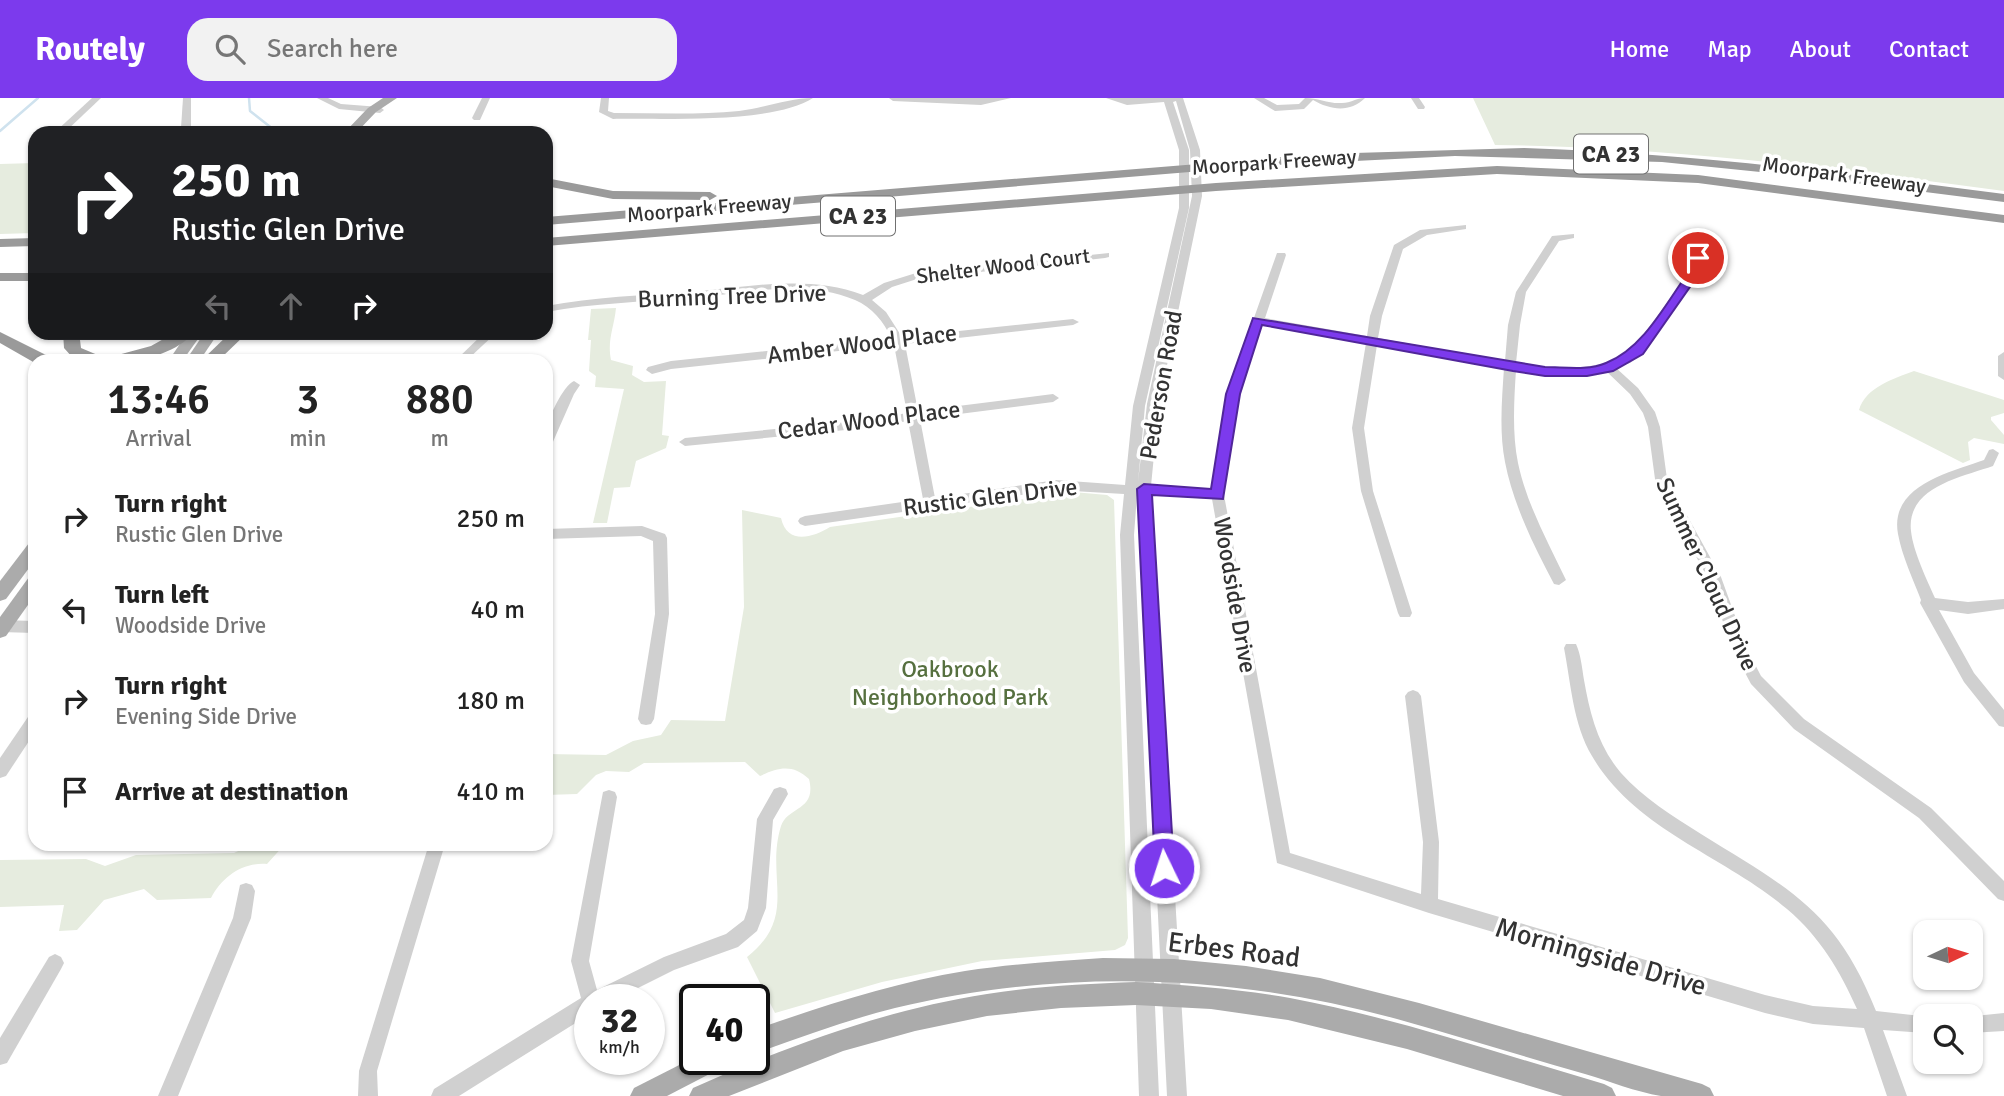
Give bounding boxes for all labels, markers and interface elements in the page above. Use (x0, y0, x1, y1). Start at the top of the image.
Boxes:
search box (187, 18, 677, 81)
text: Routely (35, 29, 145, 70)
icon: search (211, 30, 249, 68)
text: Search here (267, 33, 398, 65)
text: Home (1609, 34, 1669, 64)
text: Map (1707, 34, 1752, 64)
text: About (1790, 34, 1851, 64)
text: Contact (1889, 34, 1969, 64)
road number: CA 23 (1574, 134, 1648, 174)
street label: Moorpark Freeway (1191, 143, 1357, 181)
text: 250 m (171, 150, 301, 210)
street label: Moorpark Freeway (1761, 151, 1928, 199)
icon: right (56, 154, 147, 245)
street label: Moorpark Freeway (626, 188, 792, 228)
road number: CA 23 (821, 197, 895, 236)
text: Rustic Glen Drive (171, 210, 405, 249)
pin (1668, 228, 1728, 288)
icon: arrive (1679, 239, 1717, 277)
street label: Shelter Wood Court (915, 242, 1091, 290)
street label: Burning Tree Drive (637, 278, 827, 314)
icon: left (199, 287, 237, 325)
icon: ahead (272, 287, 310, 325)
icon: right (345, 287, 383, 325)
street label: Pederson Road (1133, 308, 1189, 462)
street label: Amber Wood Place (765, 317, 959, 371)
text: 13:46 (107, 374, 210, 425)
text: 3 (296, 374, 319, 425)
text: 880 (406, 374, 474, 425)
street label: Cedar Wood Place (776, 394, 962, 446)
text: Arrival (125, 424, 192, 453)
text: min (289, 424, 326, 453)
text: m (430, 424, 449, 453)
street label: Rustic Glen Drive (901, 471, 1079, 523)
street label: Summer Cloud Drive (1649, 473, 1765, 675)
text: Turn right (115, 488, 227, 520)
icon: right (56, 500, 94, 538)
text: 250 m (456, 503, 525, 535)
street label: Woodside Drive (1207, 515, 1263, 675)
text: Rustic Glen Drive (115, 520, 283, 549)
text: Turn left (115, 579, 209, 611)
icon: left (56, 591, 94, 629)
text: 40 m (470, 594, 525, 626)
text: Woodside Drive (115, 611, 266, 640)
park label: Oakbrook Neighborhood Park (852, 654, 1048, 712)
text: Turn right (115, 670, 227, 702)
icon: right (56, 682, 94, 720)
text: 180 m (456, 685, 525, 717)
text: Evening Side Drive (115, 702, 297, 731)
icon: arrive (56, 773, 94, 811)
text: Arrive at destination (115, 776, 348, 808)
text: 410 m (456, 776, 525, 808)
position arrow (1127, 831, 1201, 905)
street label: Morningside Drive (1491, 911, 1710, 1003)
north arrow (1913, 920, 1983, 990)
map controls (1913, 920, 1983, 1074)
street label: Erbes Road (1166, 925, 1302, 975)
speed limit sign: 40 (679, 984, 770, 1075)
text: 32 (601, 999, 638, 1042)
button: search (1913, 1004, 1983, 1074)
text: km/h (599, 1036, 640, 1058)

